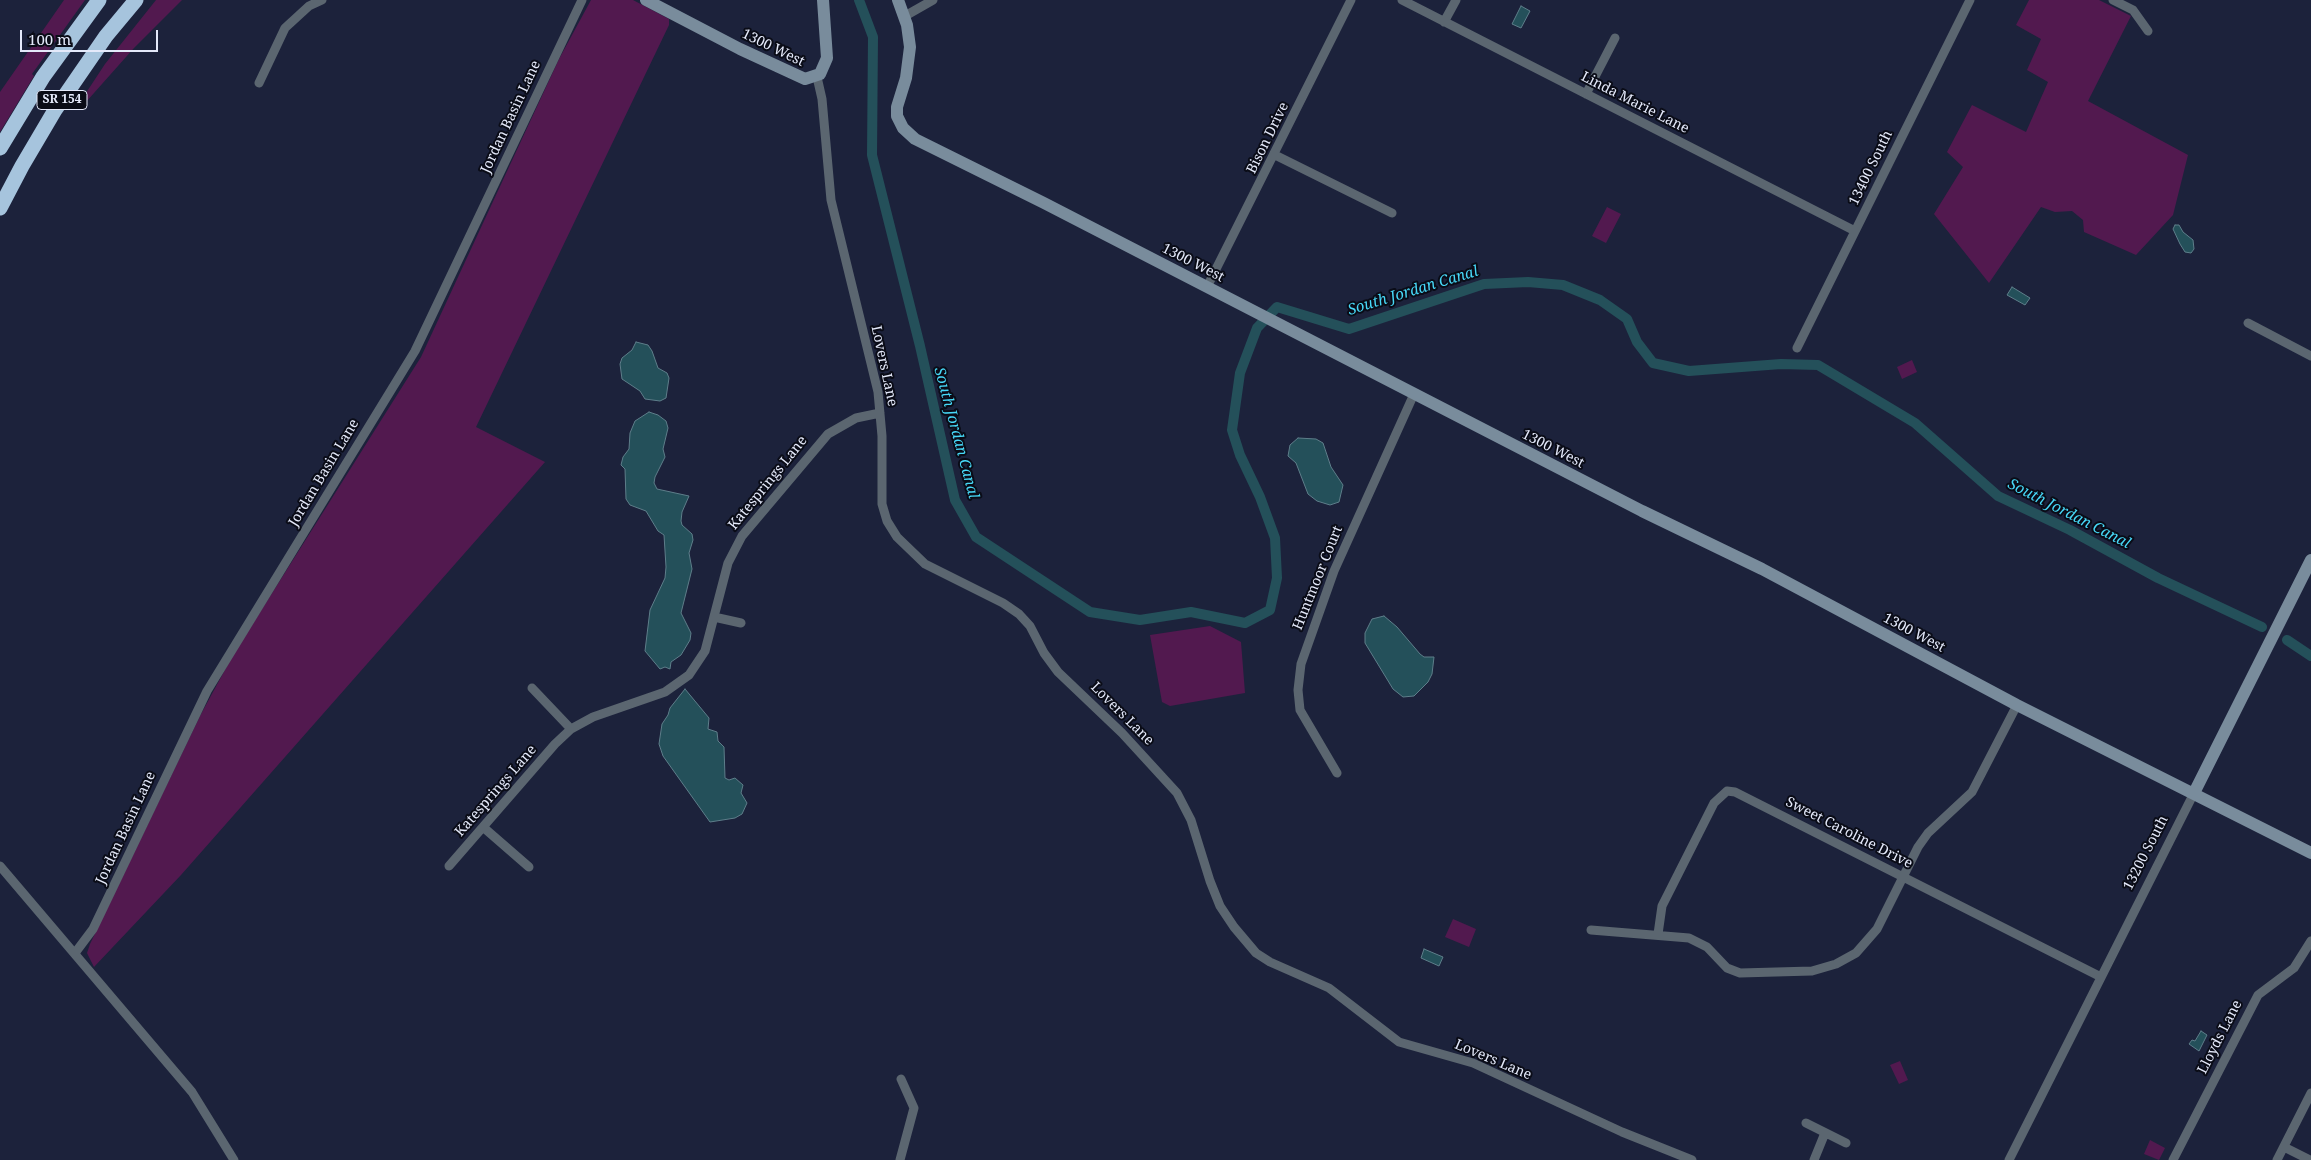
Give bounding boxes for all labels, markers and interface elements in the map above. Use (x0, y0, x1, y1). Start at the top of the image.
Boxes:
scale bar (22, 20, 160, 52)
street label: 1300 West (739, 26, 807, 70)
text: 100 m (28, 29, 71, 49)
street label: Jordan Basin Lane (478, 58, 544, 176)
street label: Linda Marie Lane (1578, 69, 1692, 137)
road number: SR 154 (37, 90, 87, 110)
street label: Bison Drive (1243, 99, 1293, 177)
street label: 13400 South (1846, 128, 1896, 208)
street label: 1300 West (1159, 240, 1227, 286)
water label: South Jordan Canal (1346, 263, 1480, 319)
street label: Lovers Lane (867, 324, 901, 408)
water label: South Jordan Canal (930, 365, 982, 501)
street label: Jordan Basin Lane (285, 416, 363, 530)
street label: 1300 West (1519, 426, 1587, 472)
street label: Katesprings Lane (725, 433, 811, 533)
water label: South Jordan Canal (2005, 475, 2133, 553)
street label: Huntmoor Court (1289, 524, 1347, 632)
street label: 1300 West (1880, 610, 1948, 656)
street label: Lovers Lane (1087, 679, 1157, 749)
street label: Katesprings Lane (452, 742, 540, 840)
street label: Jordan Basin Lane (93, 769, 159, 887)
street label: Sweet Caroline Drive (1783, 794, 1915, 872)
street label: 13200 South (2120, 813, 2172, 893)
street label: Lloyds Lane (2194, 997, 2246, 1077)
street label: Lovers Lane (1452, 1036, 1534, 1084)

